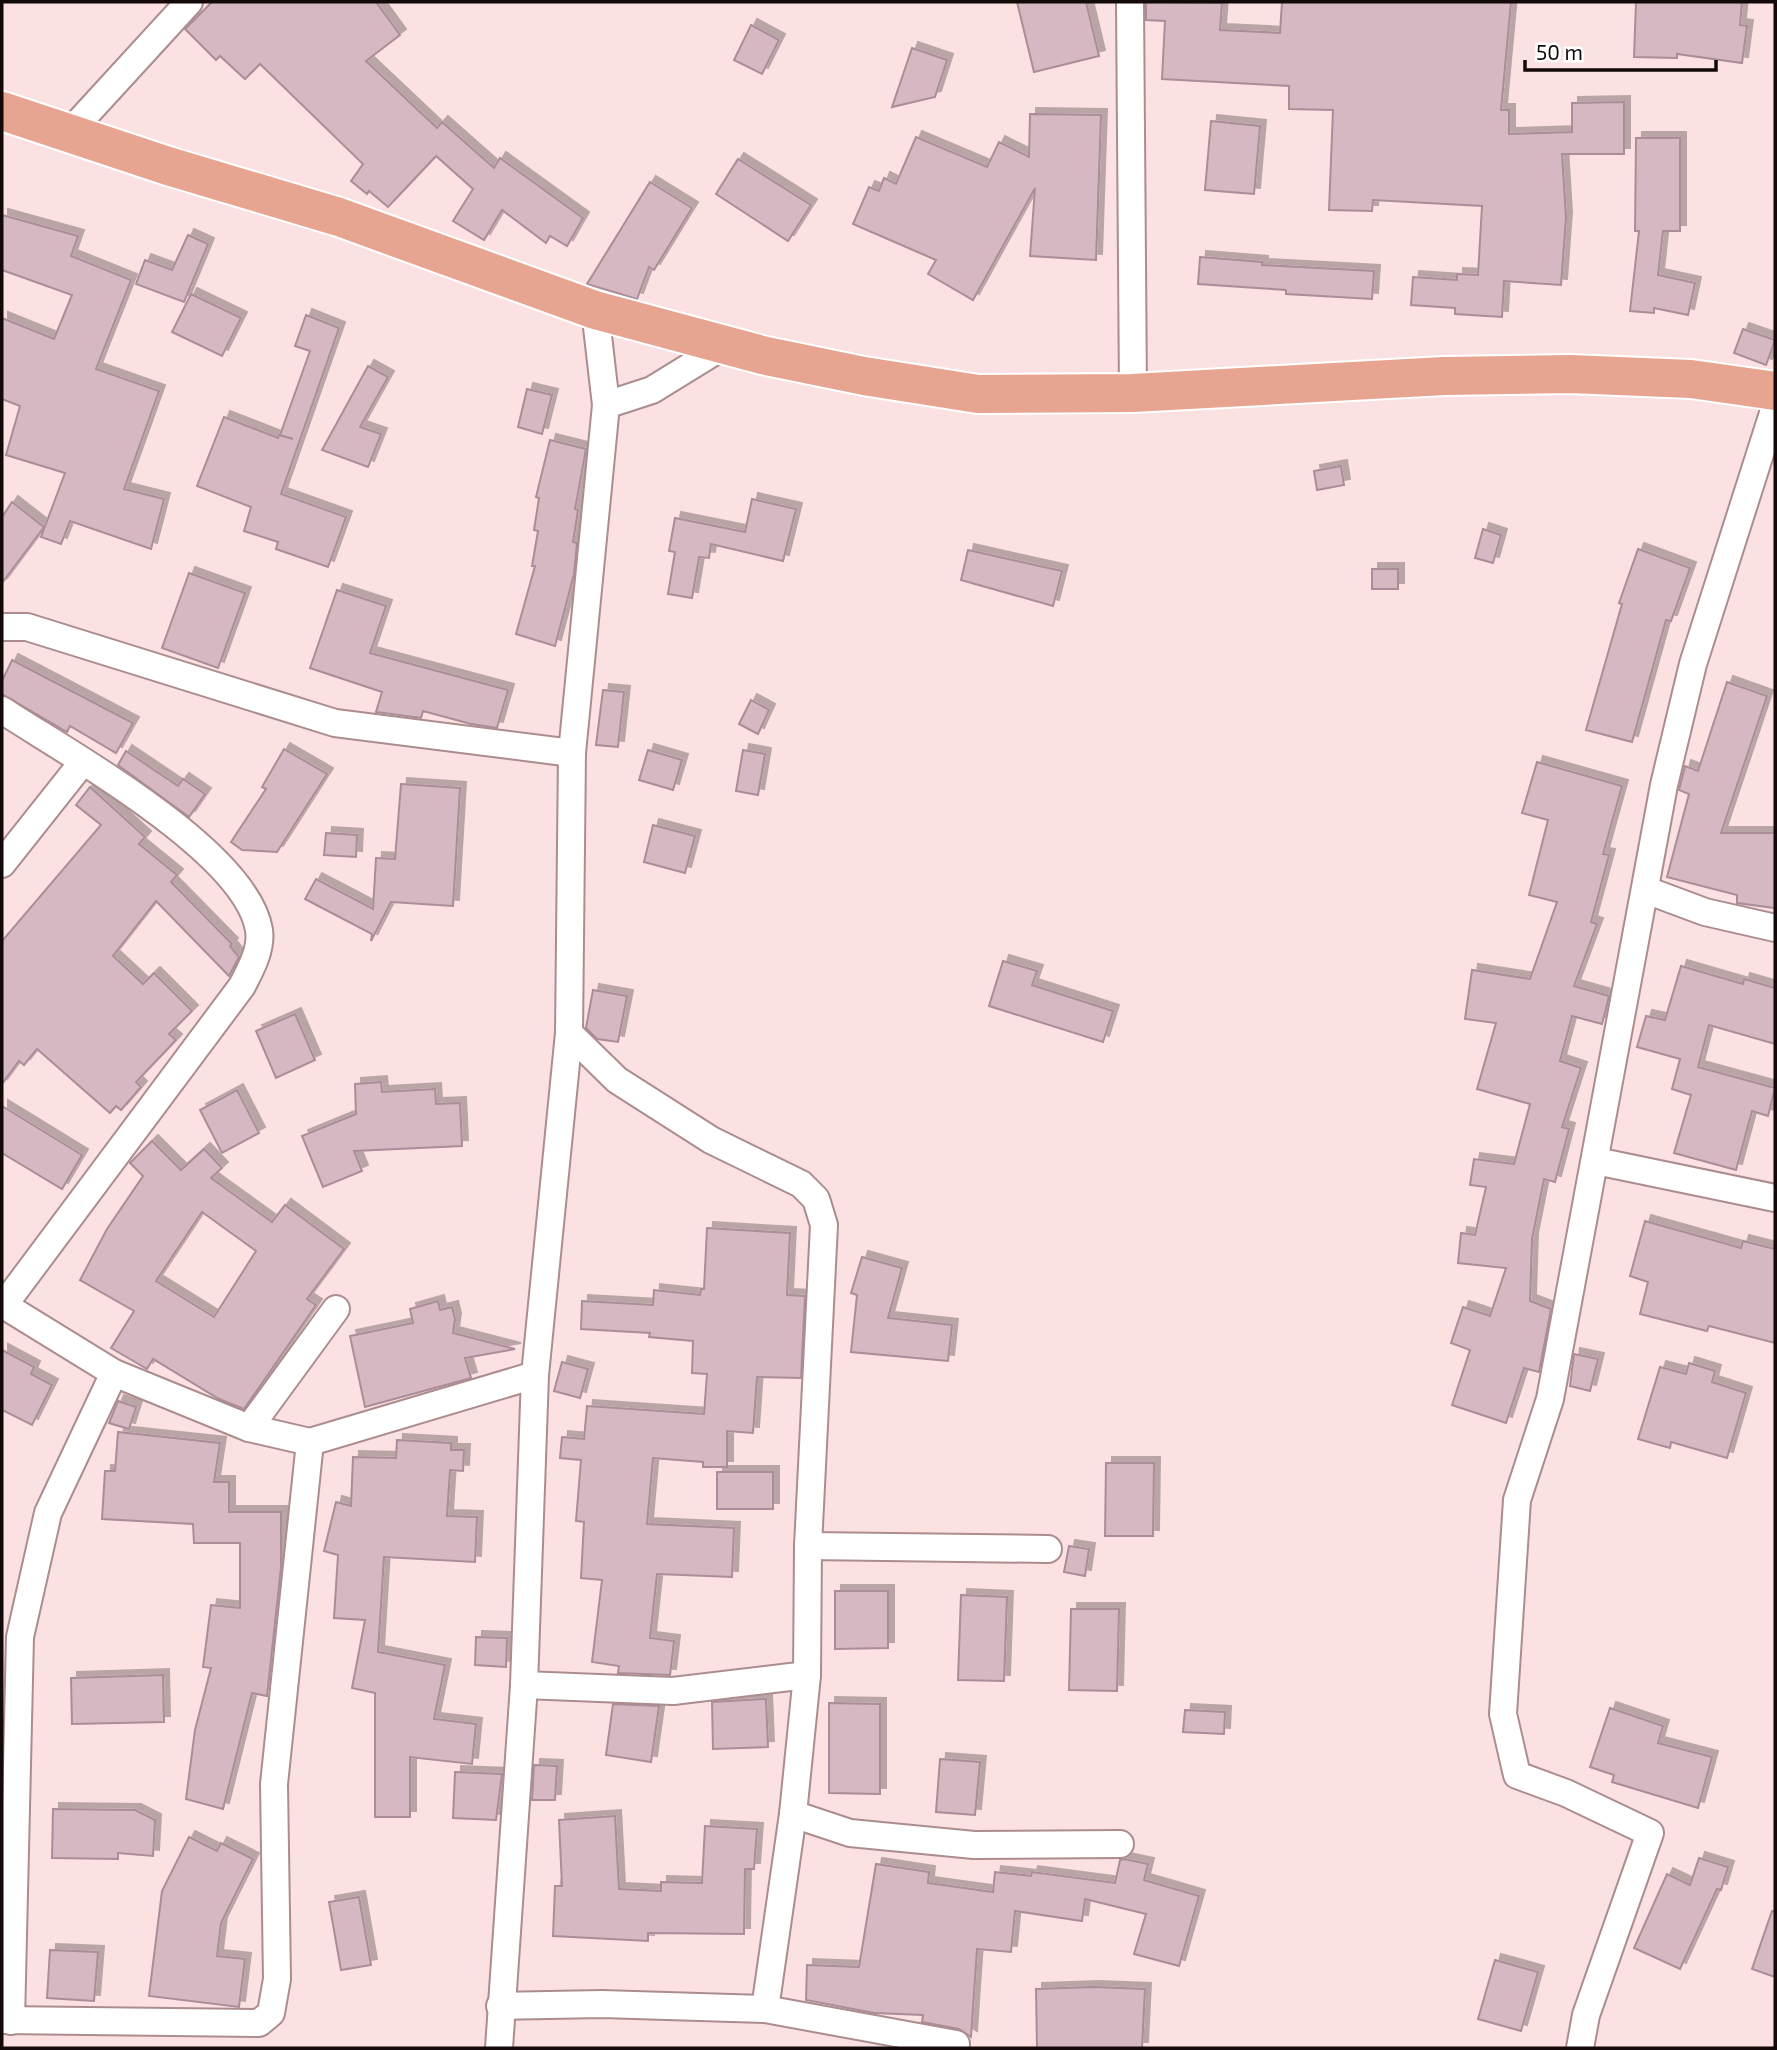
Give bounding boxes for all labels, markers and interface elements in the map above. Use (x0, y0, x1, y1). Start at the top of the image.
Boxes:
scale bar (1525, 28, 1716, 72)
text: 50 m (1536, 39, 1583, 64)

